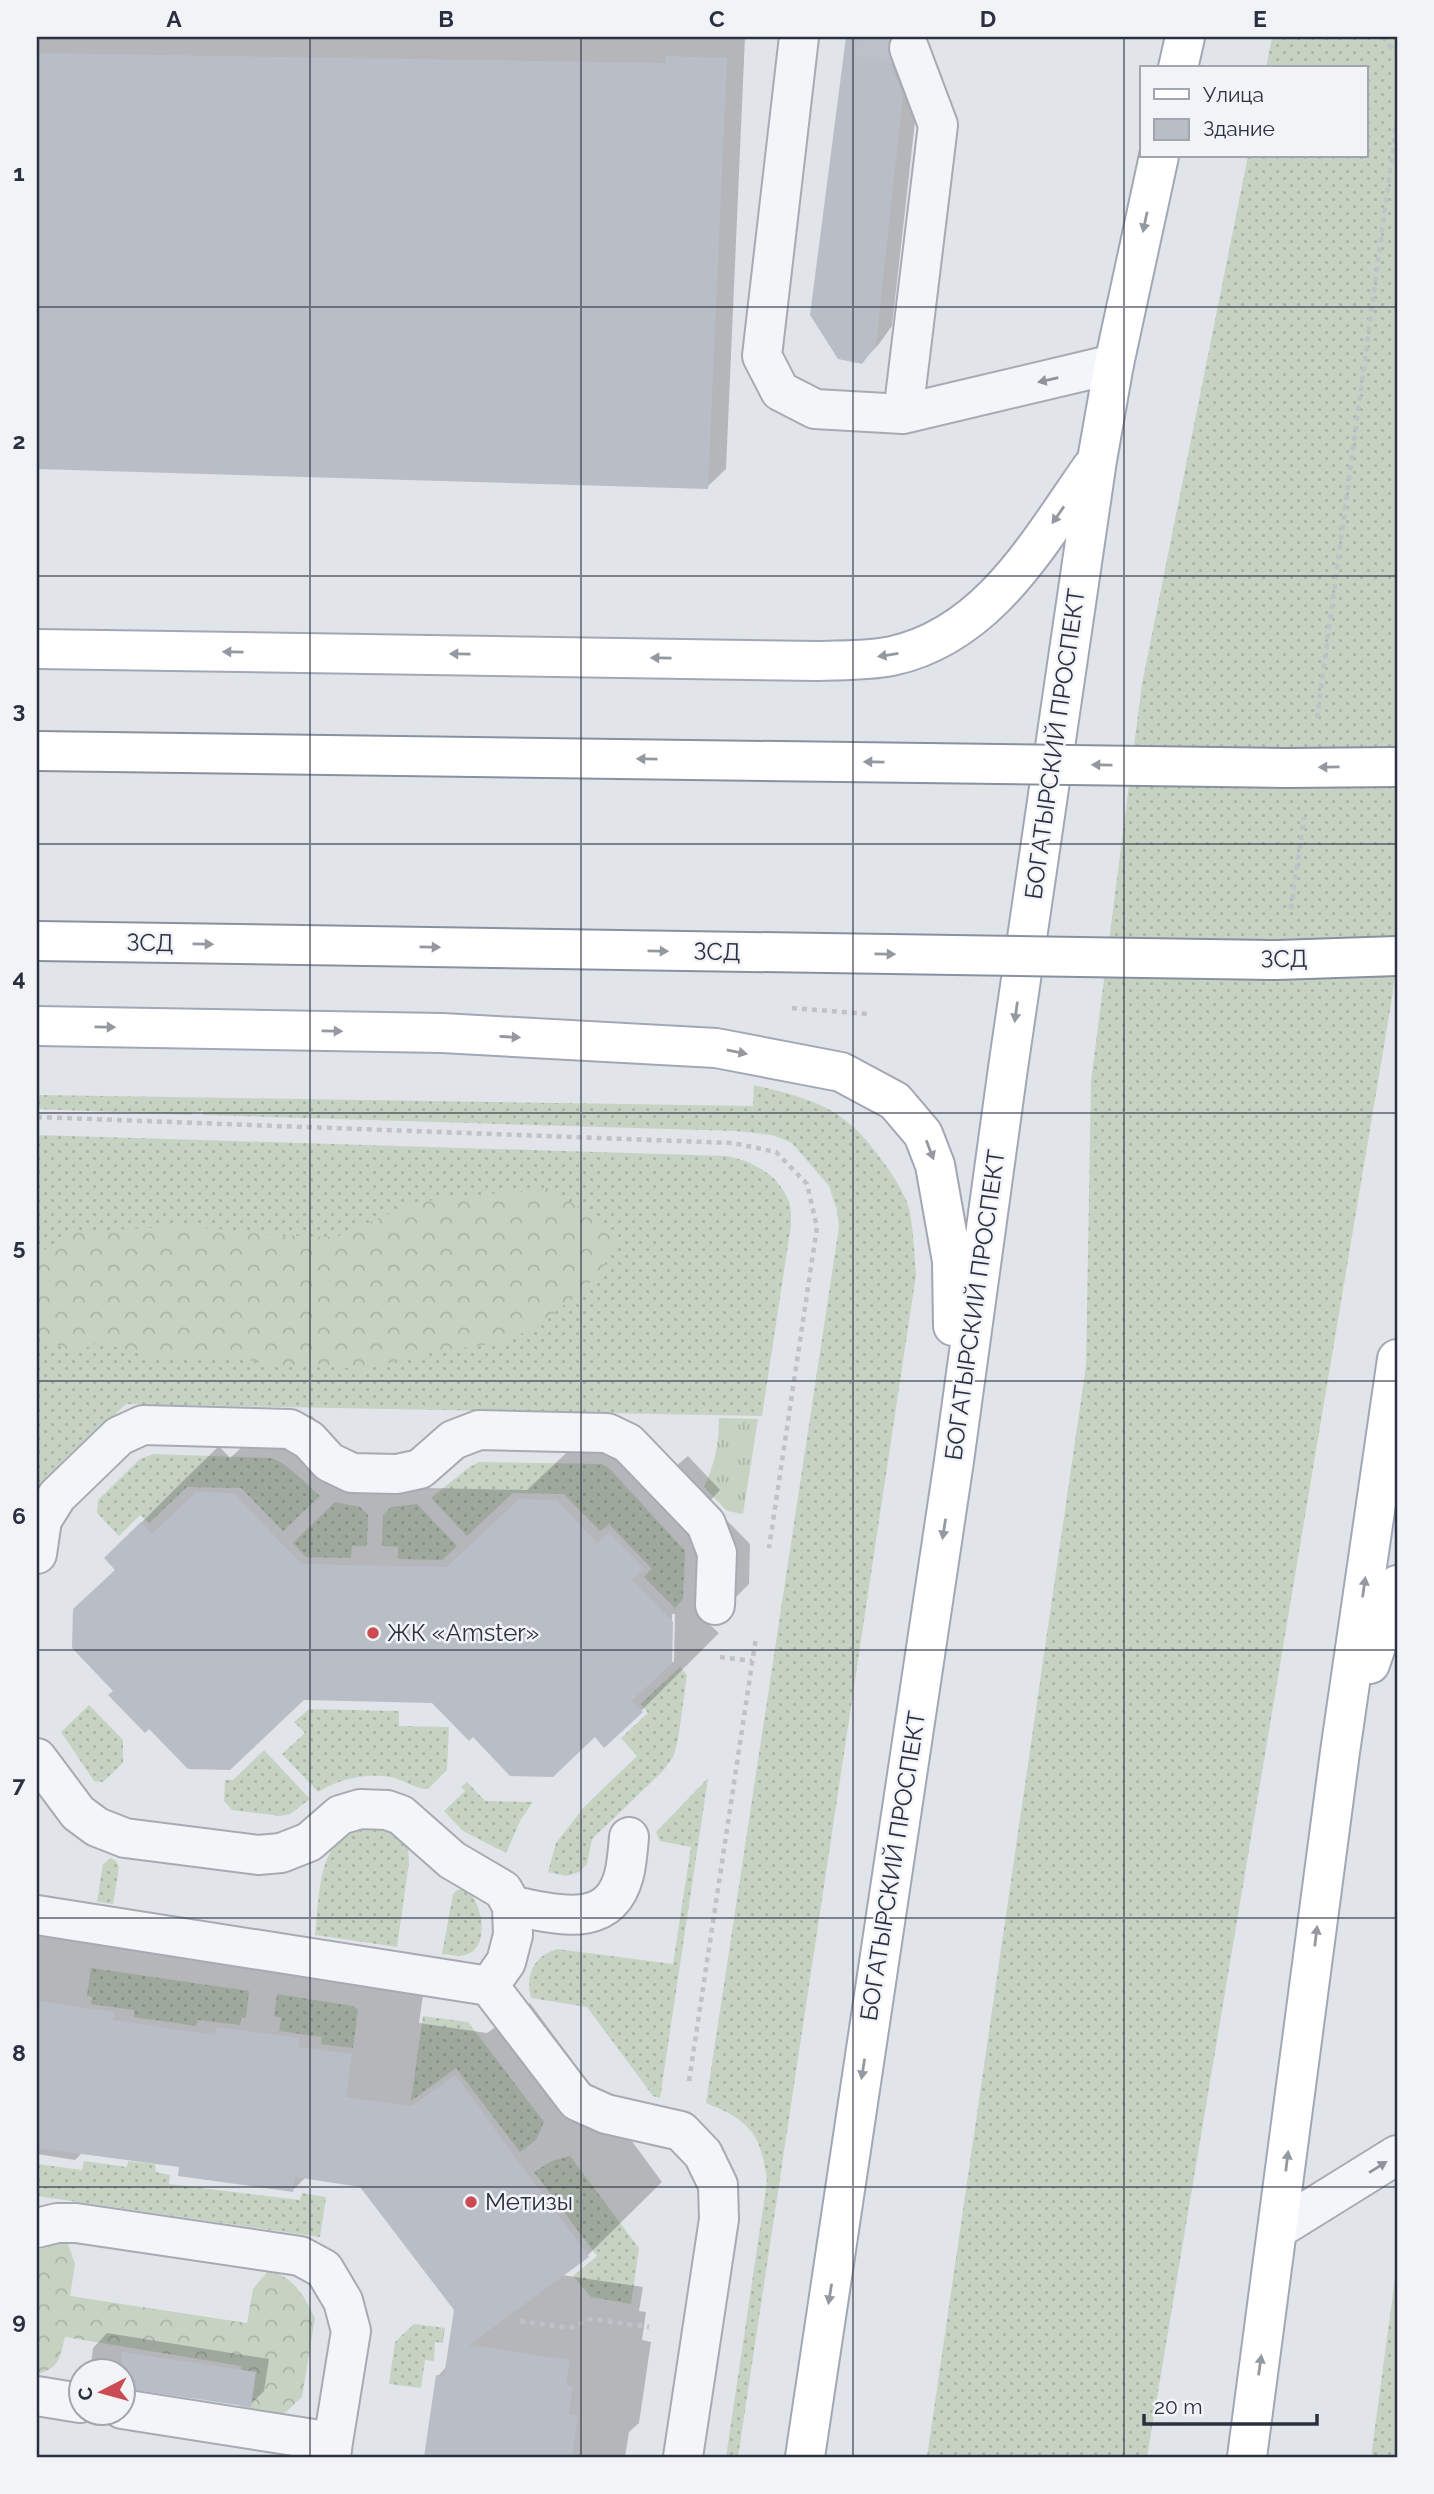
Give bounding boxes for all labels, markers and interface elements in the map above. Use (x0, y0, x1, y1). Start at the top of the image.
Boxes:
text: A (166, 5, 182, 32)
text: B (438, 5, 454, 32)
text: C (709, 5, 725, 32)
text: D (980, 5, 996, 32)
text: E (1253, 5, 1267, 32)
legend (1140, 66, 1368, 158)
text: Улица (1203, 82, 1264, 107)
text: Здание (1203, 116, 1275, 141)
text: 1 (13, 159, 25, 186)
one-way arrow (1139, 211, 1150, 233)
one-way arrow (1037, 375, 1059, 386)
text: 2 (13, 427, 25, 454)
one-way arrow (1052, 506, 1065, 525)
street label: БОГАТЫРСКИЙ ПРОСПЕКТ (1018, 587, 1091, 901)
one-way arrow (222, 646, 244, 657)
one-way arrow (449, 649, 471, 660)
one-way arrow (877, 650, 899, 661)
one-way arrow (649, 652, 671, 664)
text: 3 (13, 696, 25, 723)
one-way arrow (635, 753, 657, 765)
one-way arrow (863, 756, 885, 768)
one-way arrow (1090, 759, 1112, 771)
one-way arrow (1318, 761, 1340, 773)
street label: ЗСД (126, 928, 174, 957)
street label: ЗСД (693, 937, 741, 966)
one-way arrow (192, 938, 214, 950)
one-way arrow (420, 941, 442, 953)
street label: ЗСД (1260, 944, 1308, 973)
one-way arrow (647, 945, 669, 957)
one-way arrow (875, 948, 897, 960)
text: 4 (12, 964, 26, 991)
one-way arrow (1010, 1001, 1021, 1023)
one-way arrow (94, 1021, 116, 1033)
one-way arrow (322, 1025, 344, 1037)
one-way arrow (499, 1032, 521, 1043)
one-way arrow (726, 1047, 748, 1058)
one-way arrow (924, 1139, 935, 1160)
street label: БОГАТЫРСКИЙ ПРОСПЕКТ (938, 1148, 1011, 1462)
text: 5 (13, 1233, 26, 1260)
text: 6 (12, 1502, 26, 1529)
one-way arrow (938, 1518, 949, 1540)
one-way arrow (1359, 1576, 1370, 1598)
place label: ЖК «Amster» (387, 1618, 539, 1647)
marker: ЖК «Amster» (365, 1625, 381, 1641)
street label: БОГАТЫРСКИЙ ПРОСПЕКТ (854, 1709, 931, 2023)
text: 7 (13, 1770, 26, 1797)
one-way arrow (1310, 1925, 1321, 1947)
text: 8 (12, 2039, 26, 2066)
one-way arrow (857, 2058, 868, 2080)
one-way arrow (1281, 2150, 1292, 2172)
one-way arrow (1368, 2161, 1387, 2174)
place label: Метизы (485, 2187, 573, 2216)
marker: Метизы (463, 2194, 479, 2210)
one-way arrow (824, 2283, 835, 2305)
text: 9 (12, 2307, 26, 2334)
one-way arrow (1254, 2354, 1265, 2376)
north arrow (66, 2358, 136, 2428)
scale bar (1144, 2382, 1317, 2426)
text: С (73, 2386, 97, 2401)
text: 20 m (1154, 2394, 1202, 2419)

